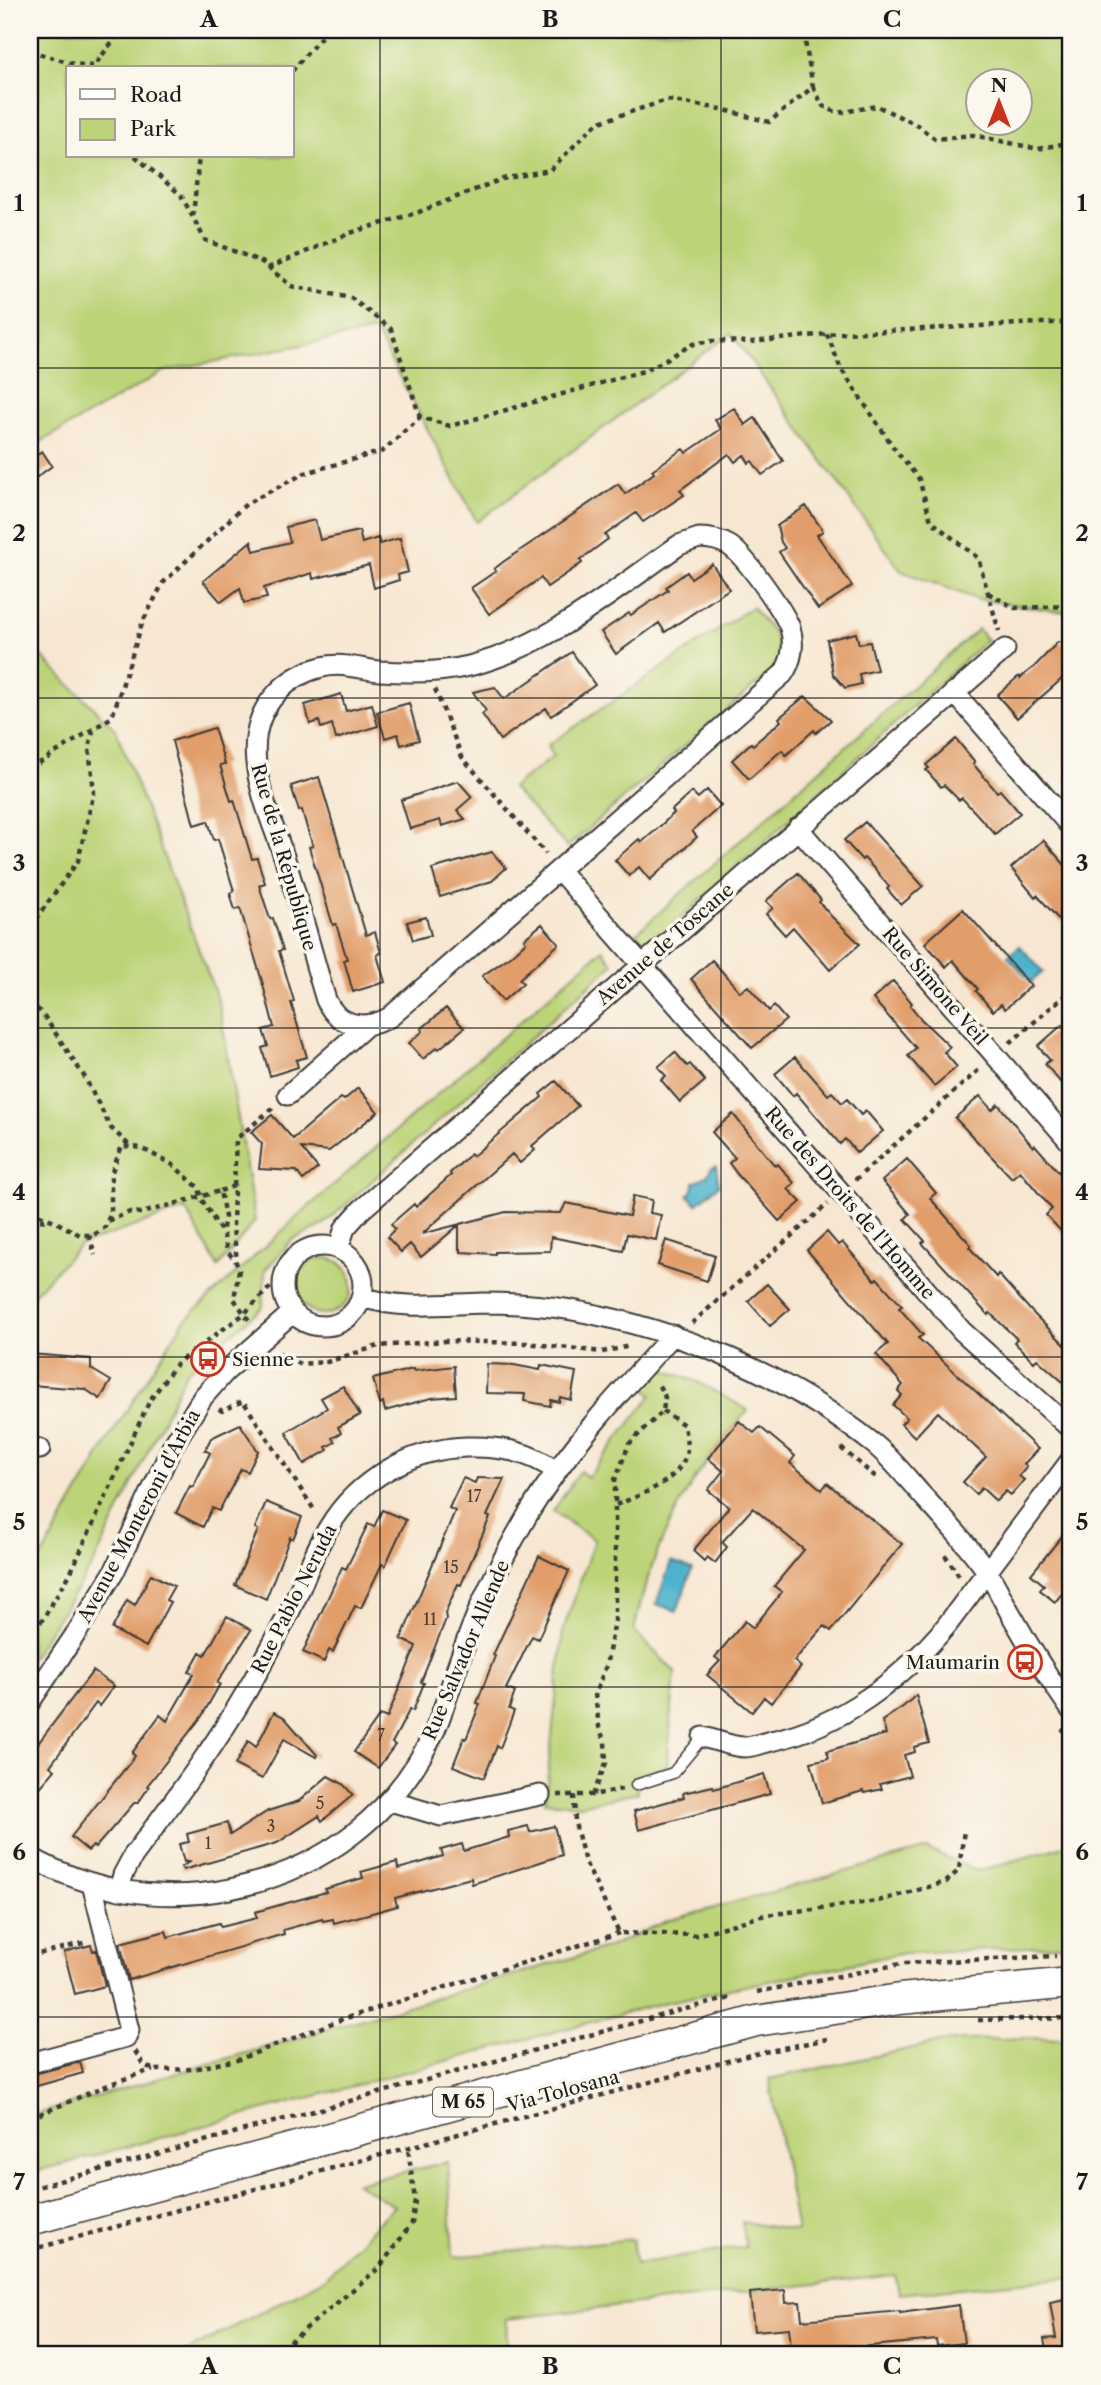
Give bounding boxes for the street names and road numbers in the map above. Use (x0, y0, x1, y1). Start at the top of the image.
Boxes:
street label: Rue de la République (246, 761, 322, 953)
street label: Avenue de Toscane (591, 878, 738, 1010)
street label: Rue Simone Veil (878, 922, 993, 1050)
street label: Rue des Droits de l'Homme (760, 1102, 940, 1304)
street label: Avenue Monteroni d'Arbia (72, 1405, 205, 1627)
street label: Rue Pablo Neruda (246, 1520, 342, 1678)
street label: Rue Salvador Allende (418, 1557, 514, 1743)
street label: Via Tolosana (503, 2065, 622, 2117)
road number: M 65 (433, 2088, 493, 2116)

